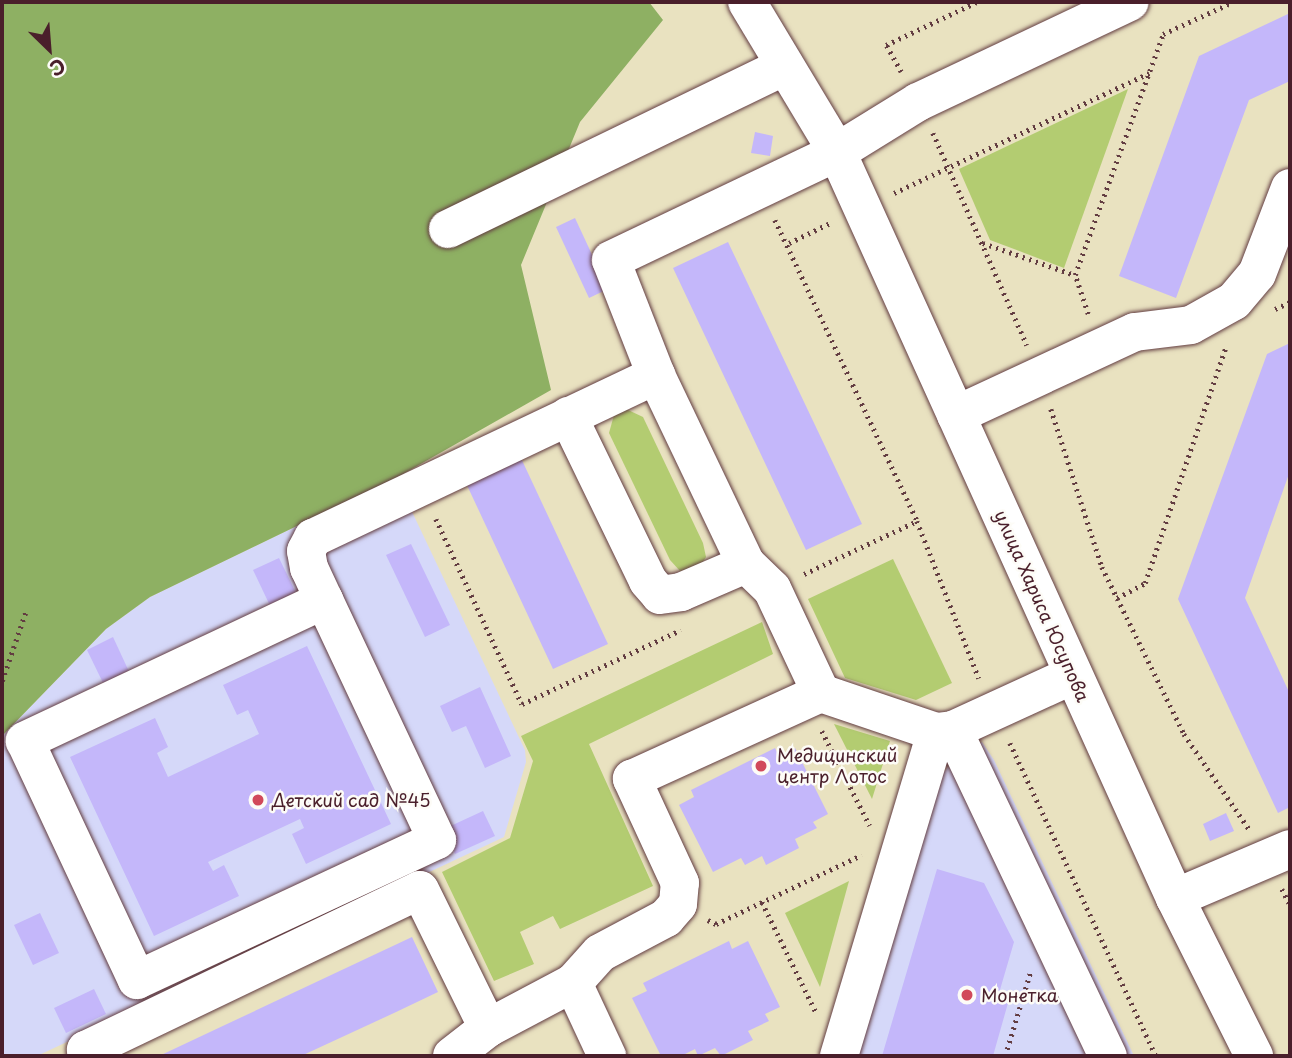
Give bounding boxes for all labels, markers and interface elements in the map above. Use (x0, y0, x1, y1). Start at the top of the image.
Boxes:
north arrow (14, 14, 84, 84)
text: С (45, 52, 70, 84)
street label: улица Хариса Юсупова (989, 506, 1095, 706)
place label: Медицинский центр Лотос (777, 745, 897, 788)
marker: Медицинский центр Лотос (751, 756, 771, 776)
place label: Детский сад №45 (272, 789, 432, 811)
marker: Детский сад №45 (250, 792, 266, 808)
place label: Монетка (981, 984, 1058, 1006)
marker: Монетка (959, 987, 975, 1003)

